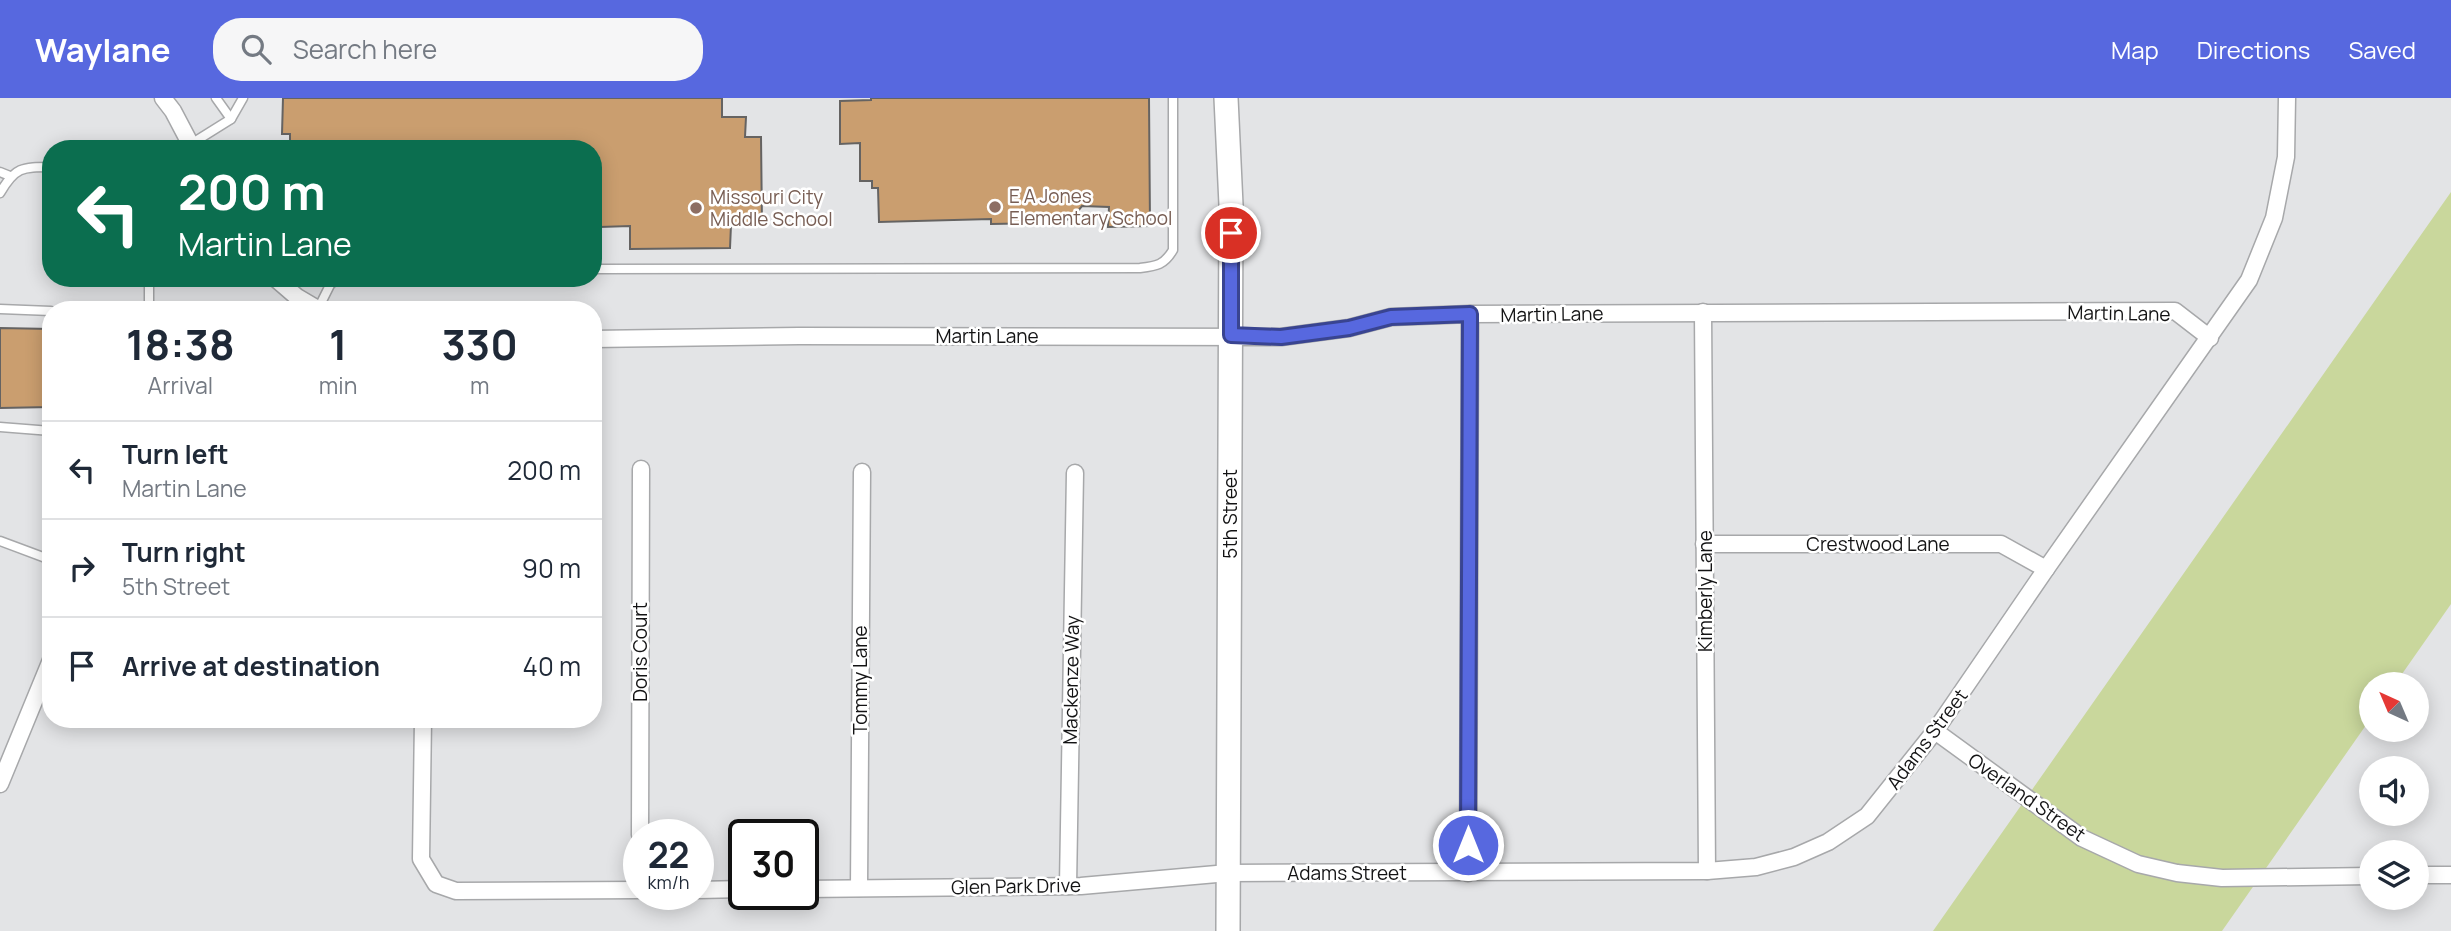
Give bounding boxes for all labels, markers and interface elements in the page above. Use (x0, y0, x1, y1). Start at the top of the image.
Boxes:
search box (213, 18, 703, 81)
text: Waylane (35, 27, 171, 72)
icon: search (237, 30, 275, 68)
text: Search here (293, 31, 437, 67)
text: Map (2111, 33, 2159, 66)
text: Directions (2197, 33, 2310, 66)
text: Saved (2348, 33, 2416, 66)
text: 200 m (178, 158, 326, 225)
icon: left (63, 168, 154, 259)
place label: E A Jones Elementary School (1009, 183, 1172, 231)
place label: Missouri City Middle School (710, 184, 833, 232)
marker: E A Jones Elementary School (987, 199, 1003, 215)
marker: Missouri City Middle School (688, 200, 704, 216)
pin (1201, 203, 1261, 263)
icon: arrive (1212, 214, 1250, 252)
text: Martin Lane (178, 222, 352, 266)
street label: Martin Lane (2067, 299, 2171, 327)
street label: Martin Lane (1500, 300, 1604, 328)
text: 18:38 (126, 315, 235, 373)
text: 1 (329, 315, 347, 373)
text: 330 (441, 315, 518, 373)
street label: Martin Lane (935, 323, 1039, 349)
text: Arrival (148, 369, 213, 401)
text: min (319, 369, 357, 401)
text: m (470, 369, 489, 401)
text: Turn left (122, 436, 229, 472)
icon: left (63, 451, 101, 489)
text: 200 m (507, 452, 581, 488)
street label: 5th Street (1217, 469, 1243, 559)
text: Martin Lane (122, 472, 247, 504)
street label: Kimberly Lane (1692, 530, 1718, 652)
street label: Crestwood Lane (1806, 531, 1950, 557)
text: Turn right (122, 534, 246, 570)
icon: right (63, 549, 101, 587)
text: 90 m (522, 550, 581, 586)
text: 5th Street (122, 570, 230, 602)
street label: Doris Court (627, 602, 653, 702)
street label: Mackenze Way (1057, 615, 1085, 745)
street label: Tommy Lane (847, 625, 873, 735)
icon: arrive (63, 647, 101, 685)
text: Arrive at destination (122, 648, 380, 684)
text: 40 m (523, 648, 581, 684)
north arrow (2359, 672, 2429, 742)
map controls (2359, 672, 2429, 910)
street label: Adams Street (1881, 683, 1973, 795)
street label: Overland Street (1963, 747, 2091, 847)
button: sound (2359, 756, 2429, 826)
position arrow (1431, 808, 1505, 882)
speed limit sign: 30 (728, 819, 819, 910)
text: 22 (648, 831, 689, 879)
button: layers (2359, 840, 2429, 910)
street label: Adams Street (1287, 860, 1407, 886)
text: km/h (648, 870, 689, 894)
street label: Glen Park Drive (951, 872, 1081, 900)

